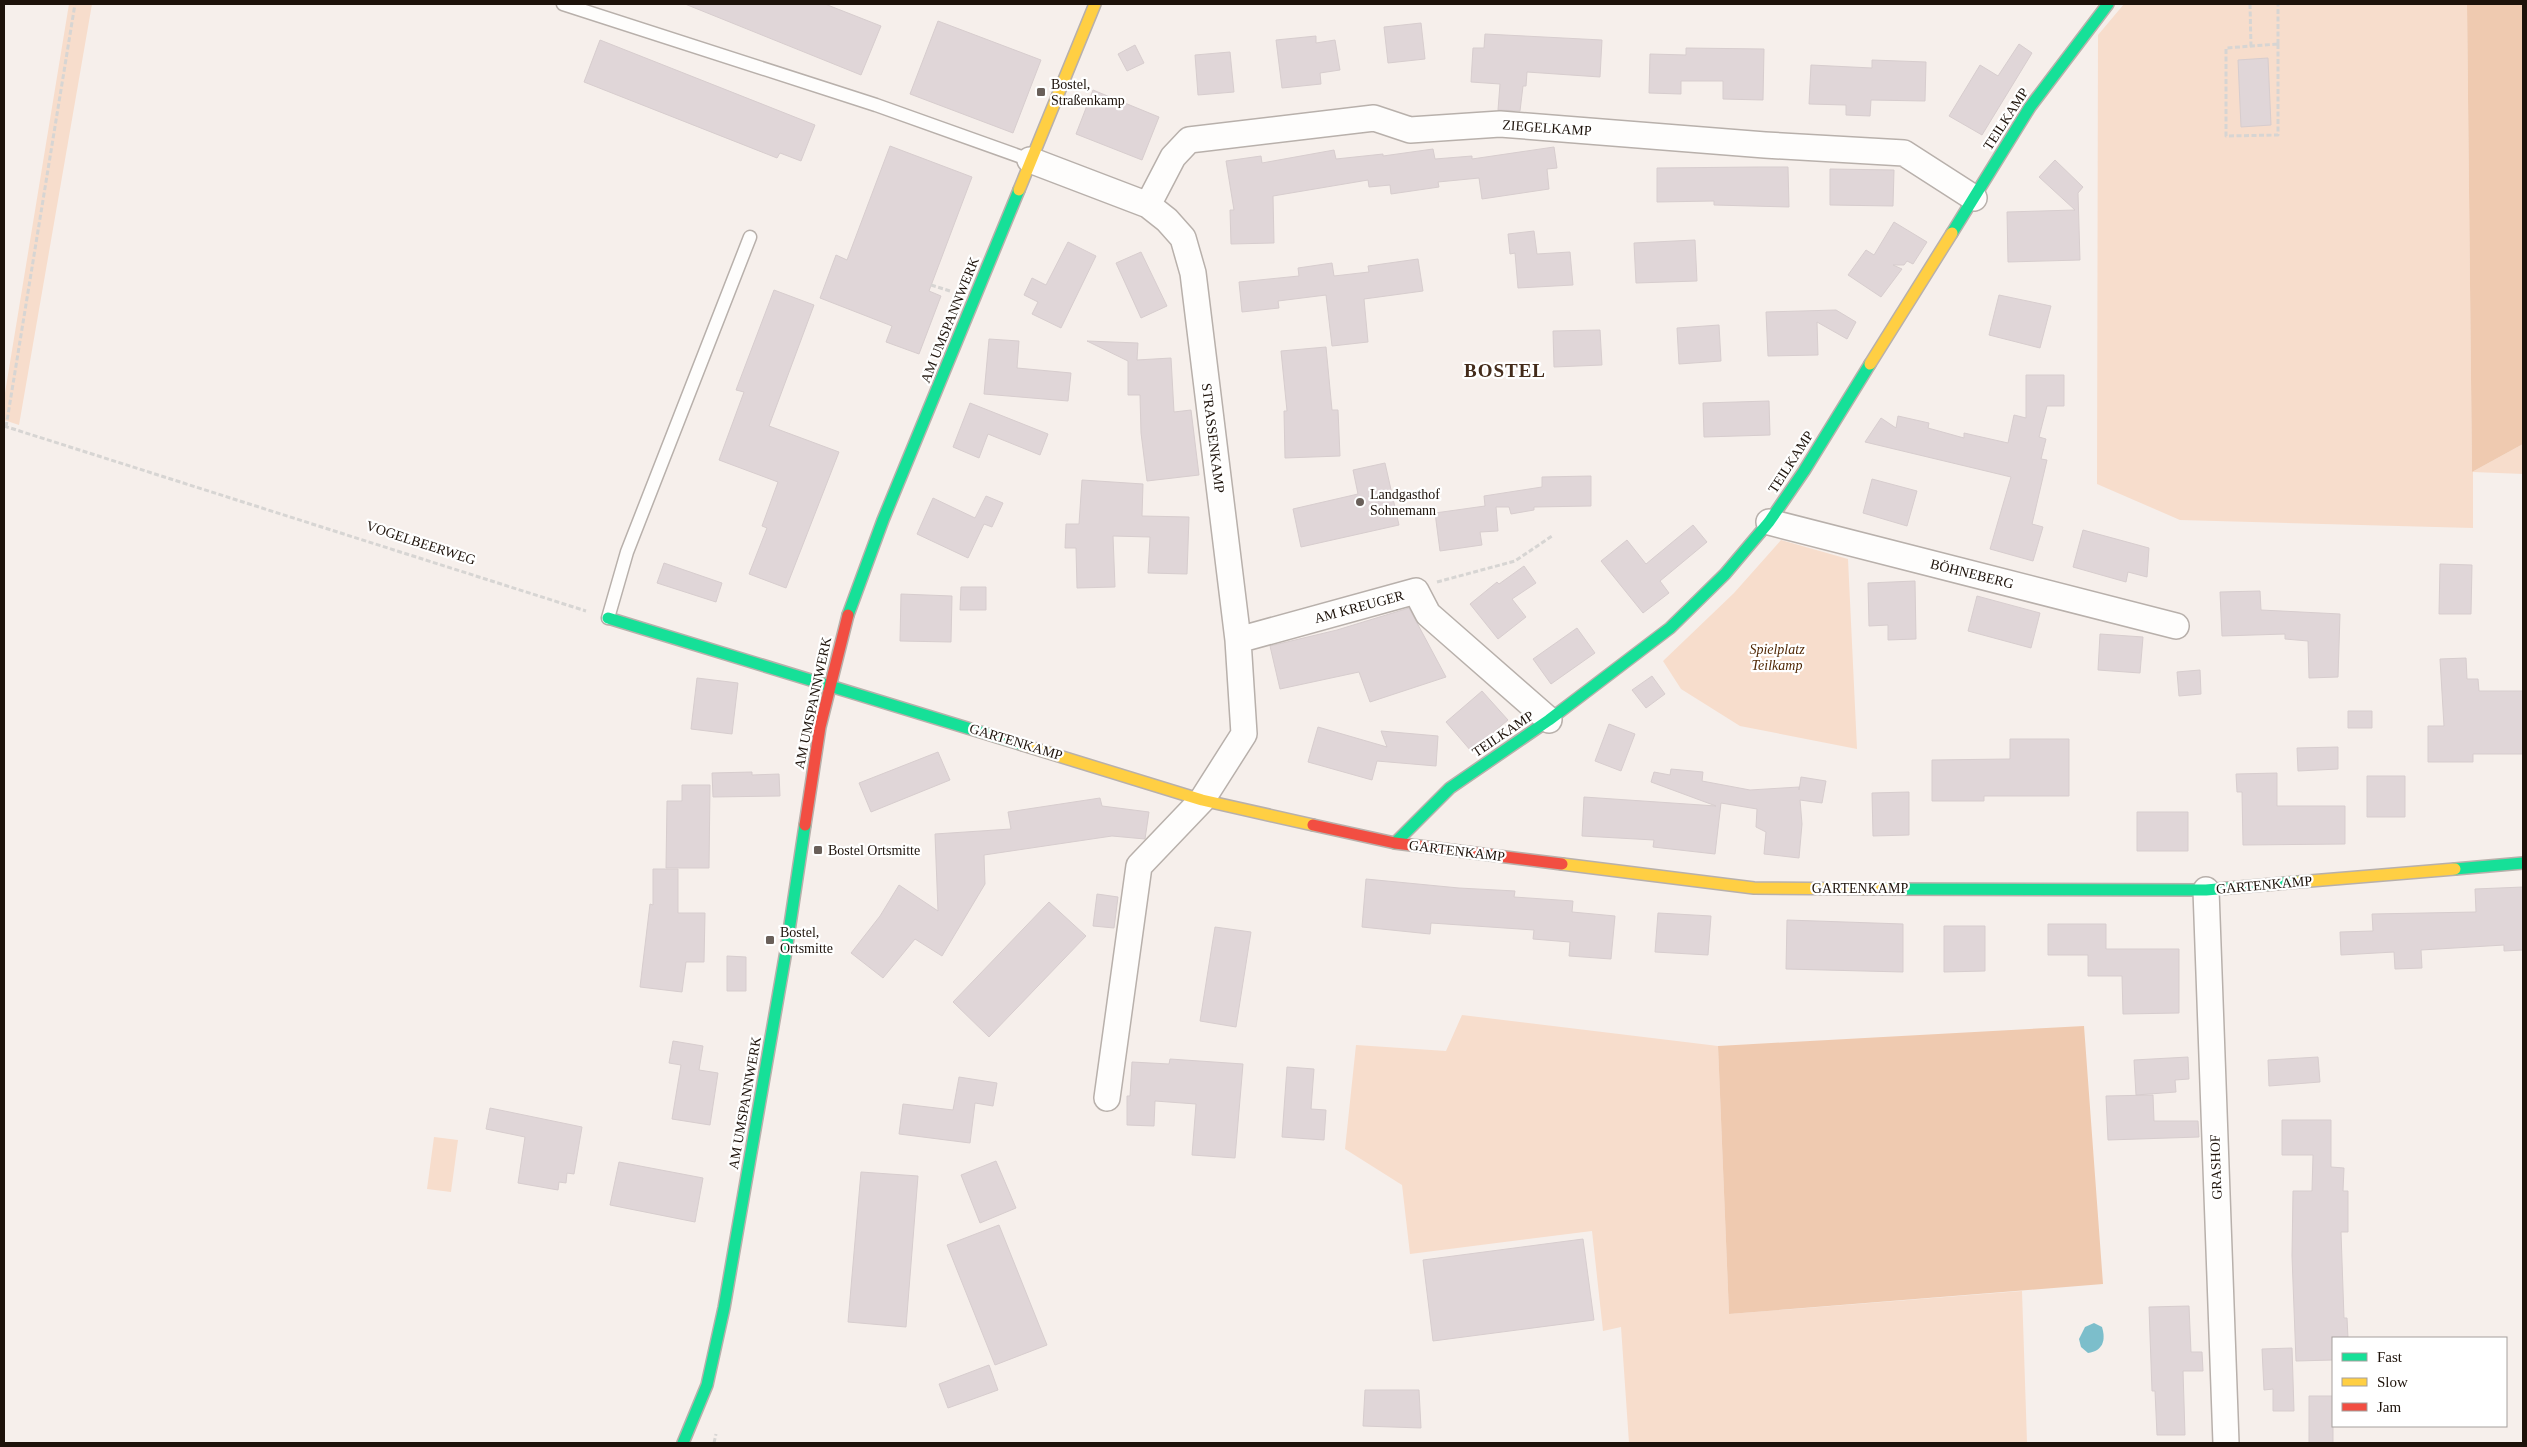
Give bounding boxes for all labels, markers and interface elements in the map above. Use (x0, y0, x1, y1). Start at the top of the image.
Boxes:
place label: Bostel, Straßenkamp (1051, 77, 1125, 108)
street label: TEILKAMP (1980, 85, 2032, 153)
marker: Bostel, Straßenkamp (1035, 86, 1047, 98)
street label: ZIEGELKAMP (1502, 117, 1592, 139)
street label: AM UMSPANNWERK (918, 255, 982, 385)
district label: BOSTEL (1464, 360, 1546, 381)
street label: STRASSENKAMP (1199, 382, 1227, 494)
street label: TEILKAMP (1765, 428, 1817, 496)
place label: Landgasthof Sohnemann (1370, 487, 1440, 518)
marker: Landgasthof Sohnemann (1354, 496, 1366, 508)
street label: VOGELBEERWEG (364, 518, 478, 568)
street label: BÖHNEBERG (1929, 555, 2016, 592)
street label: AM KREUGER (1313, 588, 1406, 626)
street label: AM UMSPANNWERK (792, 636, 834, 770)
park label: Spielplatz Teilkamp (1749, 642, 1805, 673)
street label: TEILKAMP (1469, 708, 1537, 760)
street label: GARTENKAMP (968, 721, 1064, 763)
street label: GARTENKAMP (1408, 838, 1506, 864)
place label: Bostel Ortsmitte (828, 843, 920, 858)
marker: Bostel Ortsmitte (812, 844, 824, 856)
street label: GARTENKAMP (2215, 873, 2313, 897)
street label: GARTENKAMP (1812, 881, 1908, 896)
place label: Bostel, Ortsmitte (780, 925, 833, 956)
marker: Bostel, Ortsmitte (764, 934, 776, 946)
street label: AM UMSPANNWERK (726, 1035, 764, 1171)
street label: GRASHOF (2207, 1134, 2225, 1200)
legend (2332, 1337, 2507, 1427)
text: Fast (2377, 1349, 2403, 1365)
text: Slow (2377, 1374, 2408, 1390)
text: Jam (2377, 1399, 2401, 1415)

